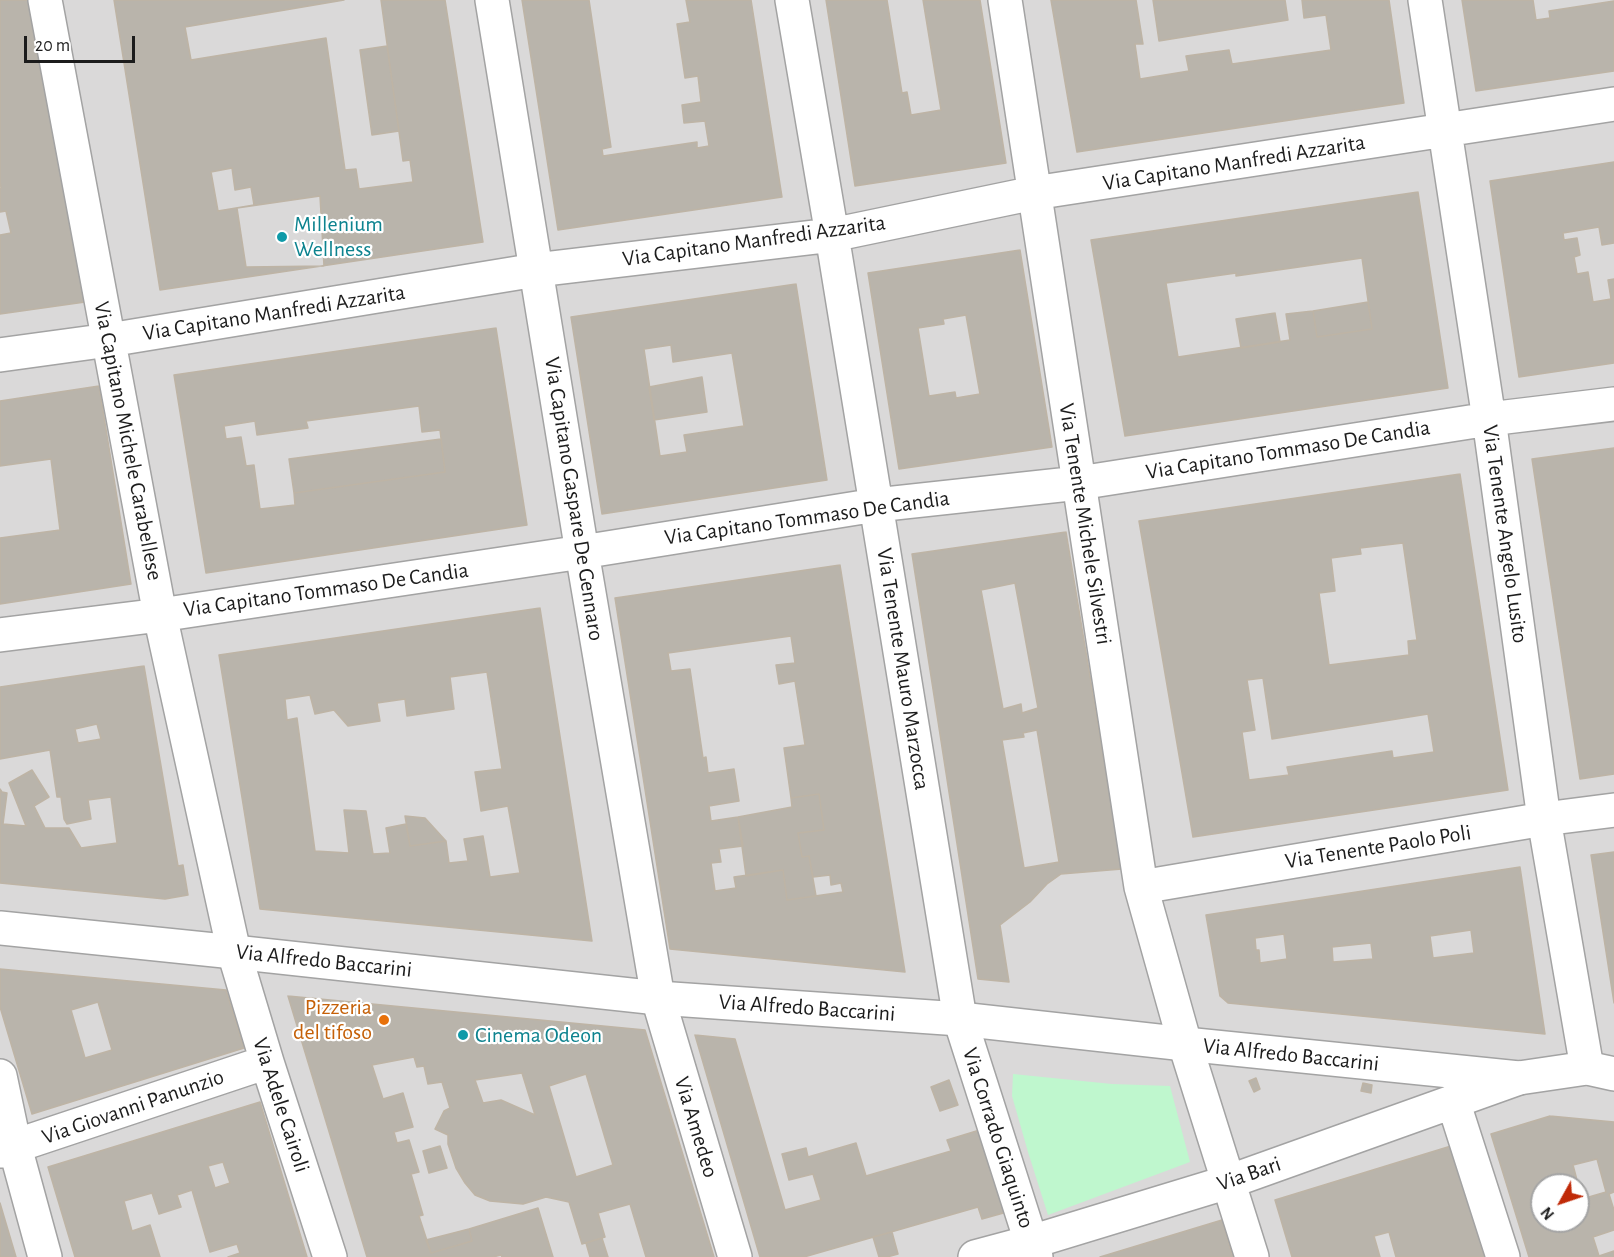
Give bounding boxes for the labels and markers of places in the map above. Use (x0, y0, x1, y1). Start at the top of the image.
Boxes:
place label: Millenium Wellness (294, 211, 383, 262)
marker: Millenium Wellness (275, 230, 289, 244)
place label: Pizzeria del tifoso (293, 994, 372, 1046)
marker: Pizzeria del tifoso (377, 1013, 391, 1027)
place label: Cinema Odeon (475, 1022, 602, 1048)
marker: Cinema Odeon (456, 1028, 470, 1042)

